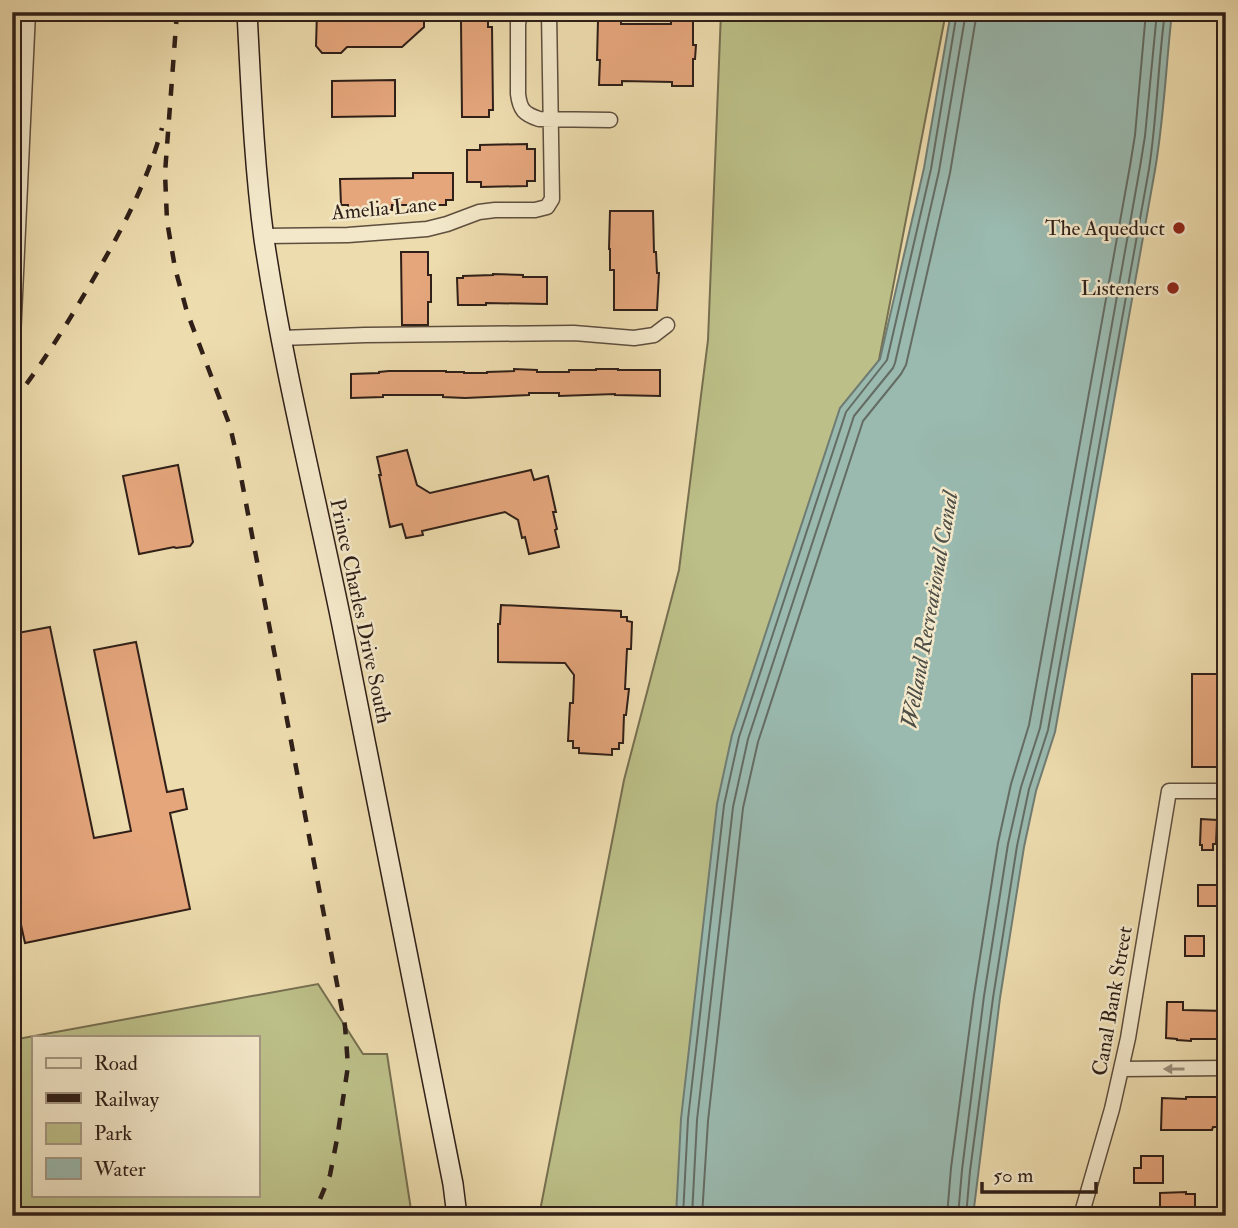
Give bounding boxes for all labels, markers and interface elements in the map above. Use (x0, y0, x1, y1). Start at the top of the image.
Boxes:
street label: Amelia Lane (329, 190, 438, 227)
place label: The Aqueduct (1045, 215, 1165, 242)
marker: The Aqueduct (1171, 220, 1187, 236)
place label: Listeners (1081, 275, 1159, 302)
marker: Listeners (1165, 280, 1181, 296)
water label: Welland Recreational Canal (894, 488, 965, 731)
street label: Prince Charles Drive South (323, 496, 398, 726)
street label: Canal Bank Street (1086, 924, 1139, 1078)
legend (32, 1036, 259, 1196)
text: Road (94, 1050, 139, 1077)
one-way arrow (1163, 1063, 1185, 1075)
text: Railway (94, 1086, 160, 1113)
text: Park (94, 1120, 132, 1147)
scale bar (982, 1151, 1096, 1195)
text: Water (93, 1156, 146, 1183)
text: 50 m (993, 1162, 1034, 1189)

